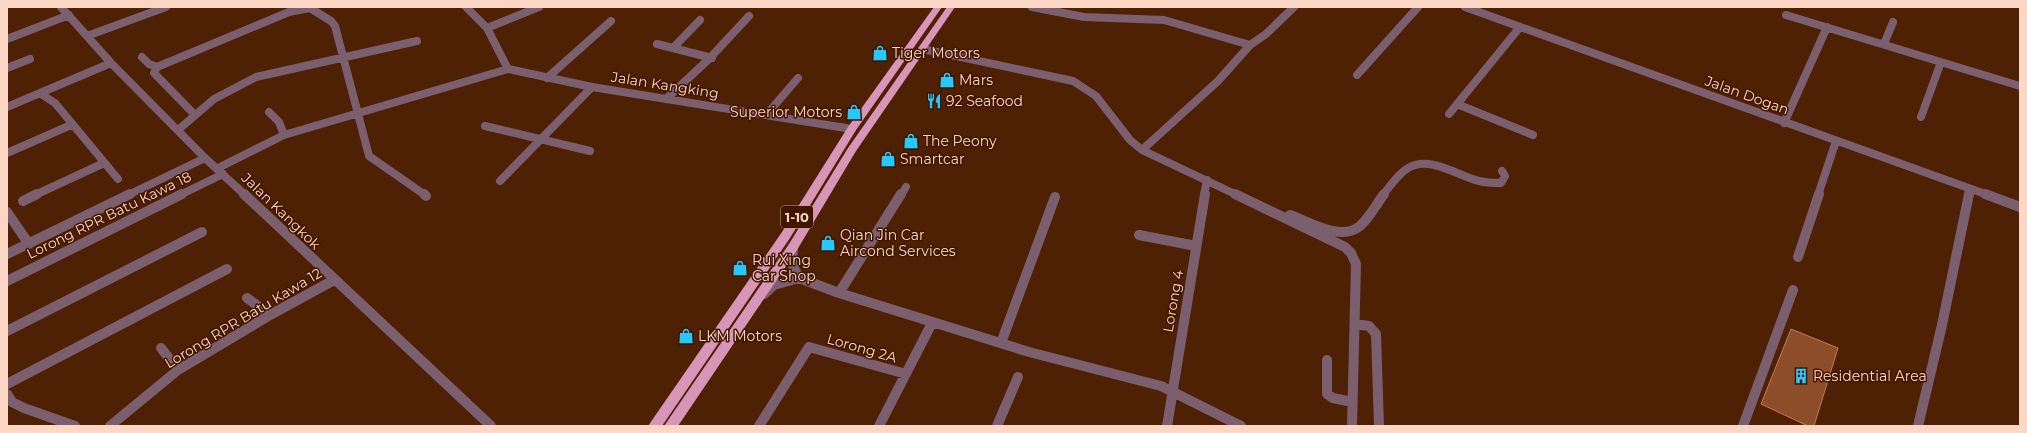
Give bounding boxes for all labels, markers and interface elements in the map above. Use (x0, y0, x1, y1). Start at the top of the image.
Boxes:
shop icon: Tiger Motors (871, 44, 889, 62)
place label: Tiger Motors (892, 44, 980, 62)
street label: Jalan Kangking (609, 67, 720, 102)
shop icon: Mars (938, 71, 956, 89)
place label: Mars (959, 71, 993, 89)
street label: Jalan Dogan (1702, 71, 1791, 119)
restaurant icon: 92 Seafood (925, 92, 943, 110)
place label: 92 Seafood (946, 92, 1023, 110)
place label: Superior Motors (730, 103, 842, 121)
shop icon: Superior Motors (845, 103, 863, 121)
shop icon: The Peony (902, 132, 920, 150)
place label: The Peony (923, 132, 997, 150)
shop icon: Smartcar (879, 150, 897, 168)
place label: Smartcar (900, 150, 965, 168)
street label: Lorong RPR Batu Kawa 18 (24, 167, 194, 263)
street label: Jalan Kangkok (237, 168, 325, 254)
road number: 1-10 (781, 206, 813, 228)
place label: Qian Jin Car Aircond Services (840, 226, 956, 260)
shop icon: Qian Jin Car Aircond Services (819, 234, 837, 252)
place label: Rui Xing Car Shop (752, 251, 816, 285)
shop icon: Rui Xing Car Shop (731, 259, 749, 277)
street label: Lorong RPR Batu Kawa 12 (161, 264, 325, 372)
street label: Lorong 4 (1159, 268, 1187, 334)
shop icon: LKM Motors (677, 327, 695, 345)
place label: LKM Motors (698, 327, 782, 345)
street label: Lorong 2A (825, 329, 900, 367)
building icon: Residential Area (1792, 367, 1810, 385)
place label: Residential Area (1813, 367, 1927, 385)

